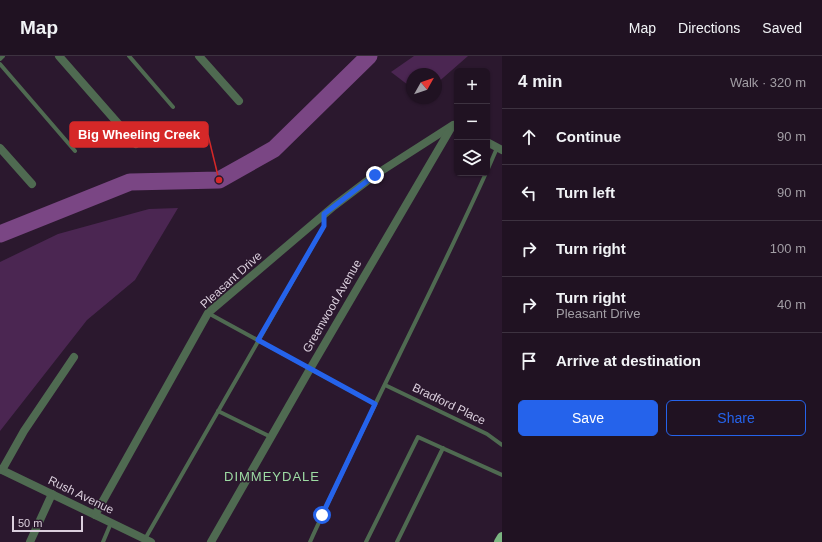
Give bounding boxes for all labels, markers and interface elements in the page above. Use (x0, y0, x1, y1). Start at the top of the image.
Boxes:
text: Map (20, 17, 58, 38)
text: Map (629, 20, 656, 36)
text: Directions (678, 20, 740, 36)
text: Saved (762, 20, 802, 36)
north arrow (406, 68, 442, 104)
map controls (454, 68, 490, 176)
button: + (454, 68, 490, 104)
text: 4 min (518, 72, 562, 91)
text: Walk · 320 m (730, 75, 806, 90)
button: − (454, 104, 490, 140)
callout: Big Wheeling Creek (70, 122, 208, 147)
icon: ahead (518, 126, 540, 148)
text: Big Wheeling Creek (78, 127, 201, 142)
text: Continue (556, 128, 621, 145)
text: 90 m (777, 129, 806, 144)
button: layers (454, 140, 490, 176)
route end (366, 166, 384, 184)
icon: left (518, 182, 540, 204)
text: Turn left (556, 184, 615, 201)
text: 90 m (777, 185, 806, 200)
icon: right (518, 238, 540, 260)
text: Turn right (556, 240, 626, 257)
text: 100 m (770, 241, 806, 256)
street label: Pleasant Drive (197, 248, 265, 311)
street label: Greenwood Avenue (300, 257, 365, 355)
text: Turn right (556, 289, 626, 306)
icon: right (518, 294, 540, 316)
text: 40 m (777, 297, 806, 312)
text: Pleasant Drive (556, 306, 641, 321)
icon: arrive (518, 350, 540, 372)
text: Arrive at destination (556, 352, 701, 369)
street label: Bradford Place (410, 380, 488, 428)
button: Save (518, 400, 658, 436)
button: Share (666, 400, 806, 436)
district label: DIMMEYDALE (224, 469, 320, 484)
street label: Rush Avenue (46, 473, 116, 517)
route start (313, 506, 331, 524)
scale bar (12, 514, 83, 533)
text: 50 m (18, 517, 42, 529)

